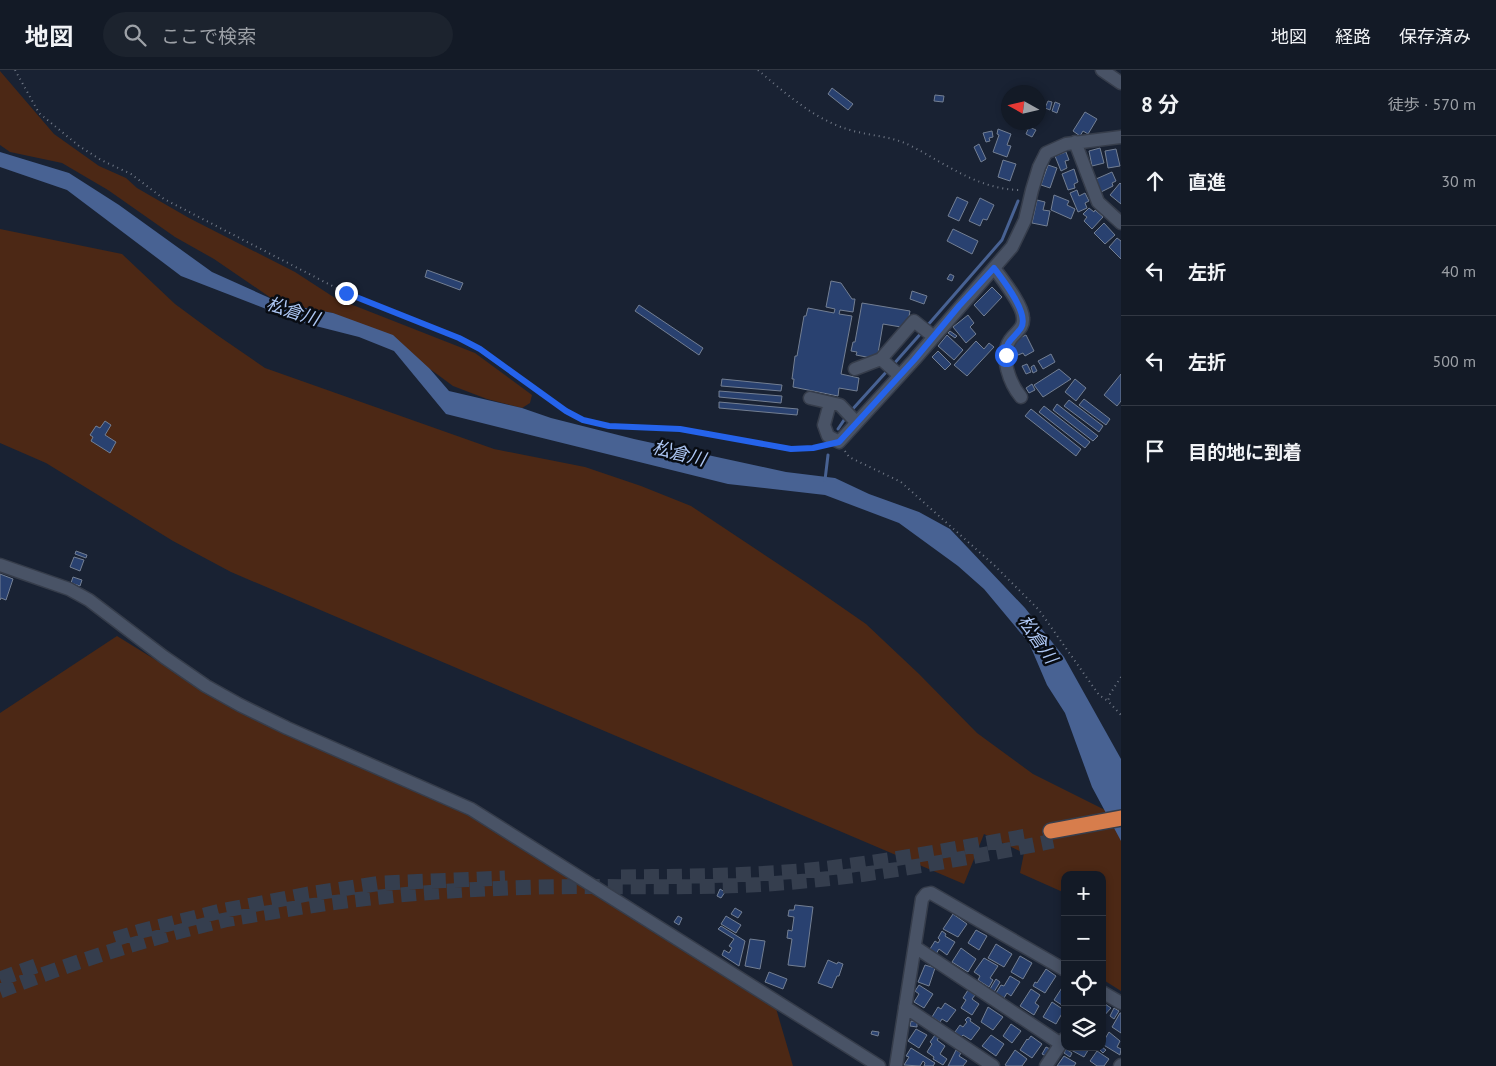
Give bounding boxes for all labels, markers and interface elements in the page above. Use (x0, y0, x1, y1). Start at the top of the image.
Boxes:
search box (103, 12, 453, 57)
text: 地図 (25, 21, 73, 52)
icon: search (121, 21, 149, 49)
text: ここで検索 (161, 24, 256, 48)
text: 地図 (1271, 25, 1307, 48)
text: 経路 (1335, 25, 1371, 48)
text: 保存済み (1399, 25, 1471, 48)
north arrow (1001, 85, 1046, 130)
text: 8 分 (1141, 91, 1179, 118)
text: 徒歩 · 570 m (1388, 94, 1476, 114)
icon: ahead (1141, 167, 1169, 195)
text: 直進 (1188, 170, 1226, 194)
text: 30 m (1441, 171, 1476, 191)
icon: left (1141, 257, 1169, 285)
text: 左折 (1188, 260, 1226, 284)
text: 40 m (1441, 261, 1476, 281)
route end (335, 282, 358, 305)
water label: 松倉川 (264, 292, 324, 331)
route start (995, 344, 1018, 367)
icon: left (1141, 347, 1169, 375)
text: 左折 (1188, 350, 1226, 374)
text: 500 m (1433, 351, 1476, 371)
water label: 松倉川 (650, 435, 710, 471)
icon: arrive (1141, 437, 1169, 465)
text: 目的地に到着 (1188, 440, 1302, 464)
water label: 松倉川 (1013, 610, 1064, 669)
map controls (1061, 871, 1106, 1051)
button: + (1061, 871, 1106, 916)
button: − (1061, 916, 1106, 961)
button: locate (1061, 961, 1106, 1006)
button: layers (1061, 1006, 1106, 1051)

